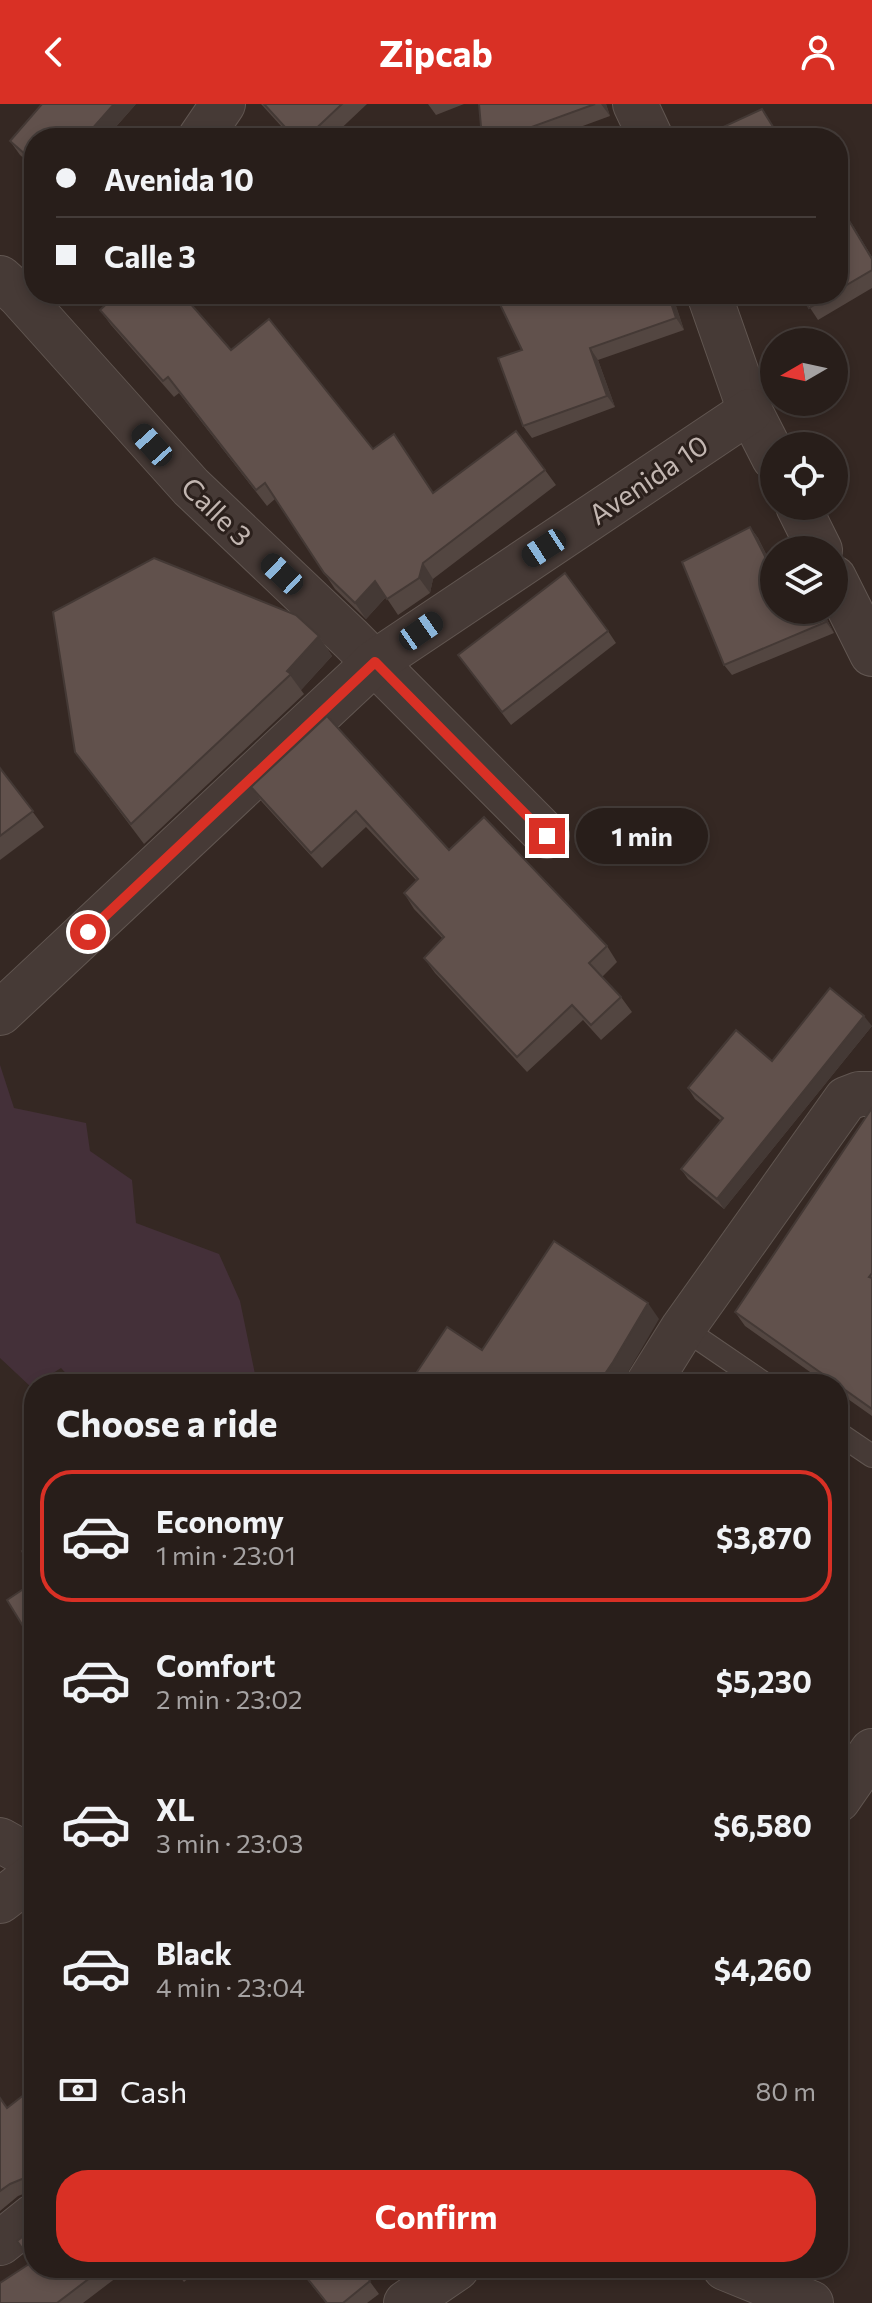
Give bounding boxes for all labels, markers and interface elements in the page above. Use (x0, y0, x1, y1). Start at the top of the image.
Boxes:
icon: back (32, 30, 76, 74)
text: Zipcab (379, 30, 493, 74)
icon: person (796, 30, 840, 74)
text: Avenida 10 (104, 160, 254, 197)
text: Calle 3 (104, 237, 196, 274)
north arrow (760, 328, 848, 416)
map controls (760, 328, 848, 624)
car (127, 419, 177, 471)
street label: Avenida 10 (582, 427, 714, 531)
button: locate (760, 432, 848, 520)
street label: Calle 3 (175, 470, 259, 552)
car (517, 525, 571, 571)
button: layers (760, 536, 848, 624)
car (256, 549, 308, 599)
car (394, 607, 448, 655)
callout: 1 min (575, 808, 707, 864)
route end (529, 818, 565, 854)
text: 1 min (611, 820, 673, 851)
route start (70, 914, 106, 950)
text: Choose a ride (56, 1400, 277, 1444)
icon: car (60, 1500, 132, 1572)
text: Economy (156, 1502, 284, 1539)
text: $3,870 (716, 1518, 812, 1555)
text: 1 min · 23:01 (156, 1539, 296, 1570)
icon: car (60, 1644, 132, 1716)
text: Comfort (156, 1646, 275, 1683)
text: $5,230 (716, 1662, 812, 1699)
text: 2 min · 23:02 (156, 1683, 302, 1714)
icon: car (60, 1788, 132, 1860)
text: XL (156, 1790, 195, 1827)
text: $6,580 (713, 1806, 812, 1843)
text: 3 min · 23:03 (156, 1827, 303, 1858)
icon: car (60, 1932, 132, 2004)
text: Black (156, 1934, 232, 1971)
text: $4,260 (714, 1950, 812, 1987)
text: 4 min · 23:04 (156, 1971, 305, 2002)
icon: cash (56, 2068, 100, 2112)
text: Cash (120, 2072, 187, 2109)
text: 80 m (756, 2075, 816, 2106)
button: Confirm (56, 2170, 816, 2262)

